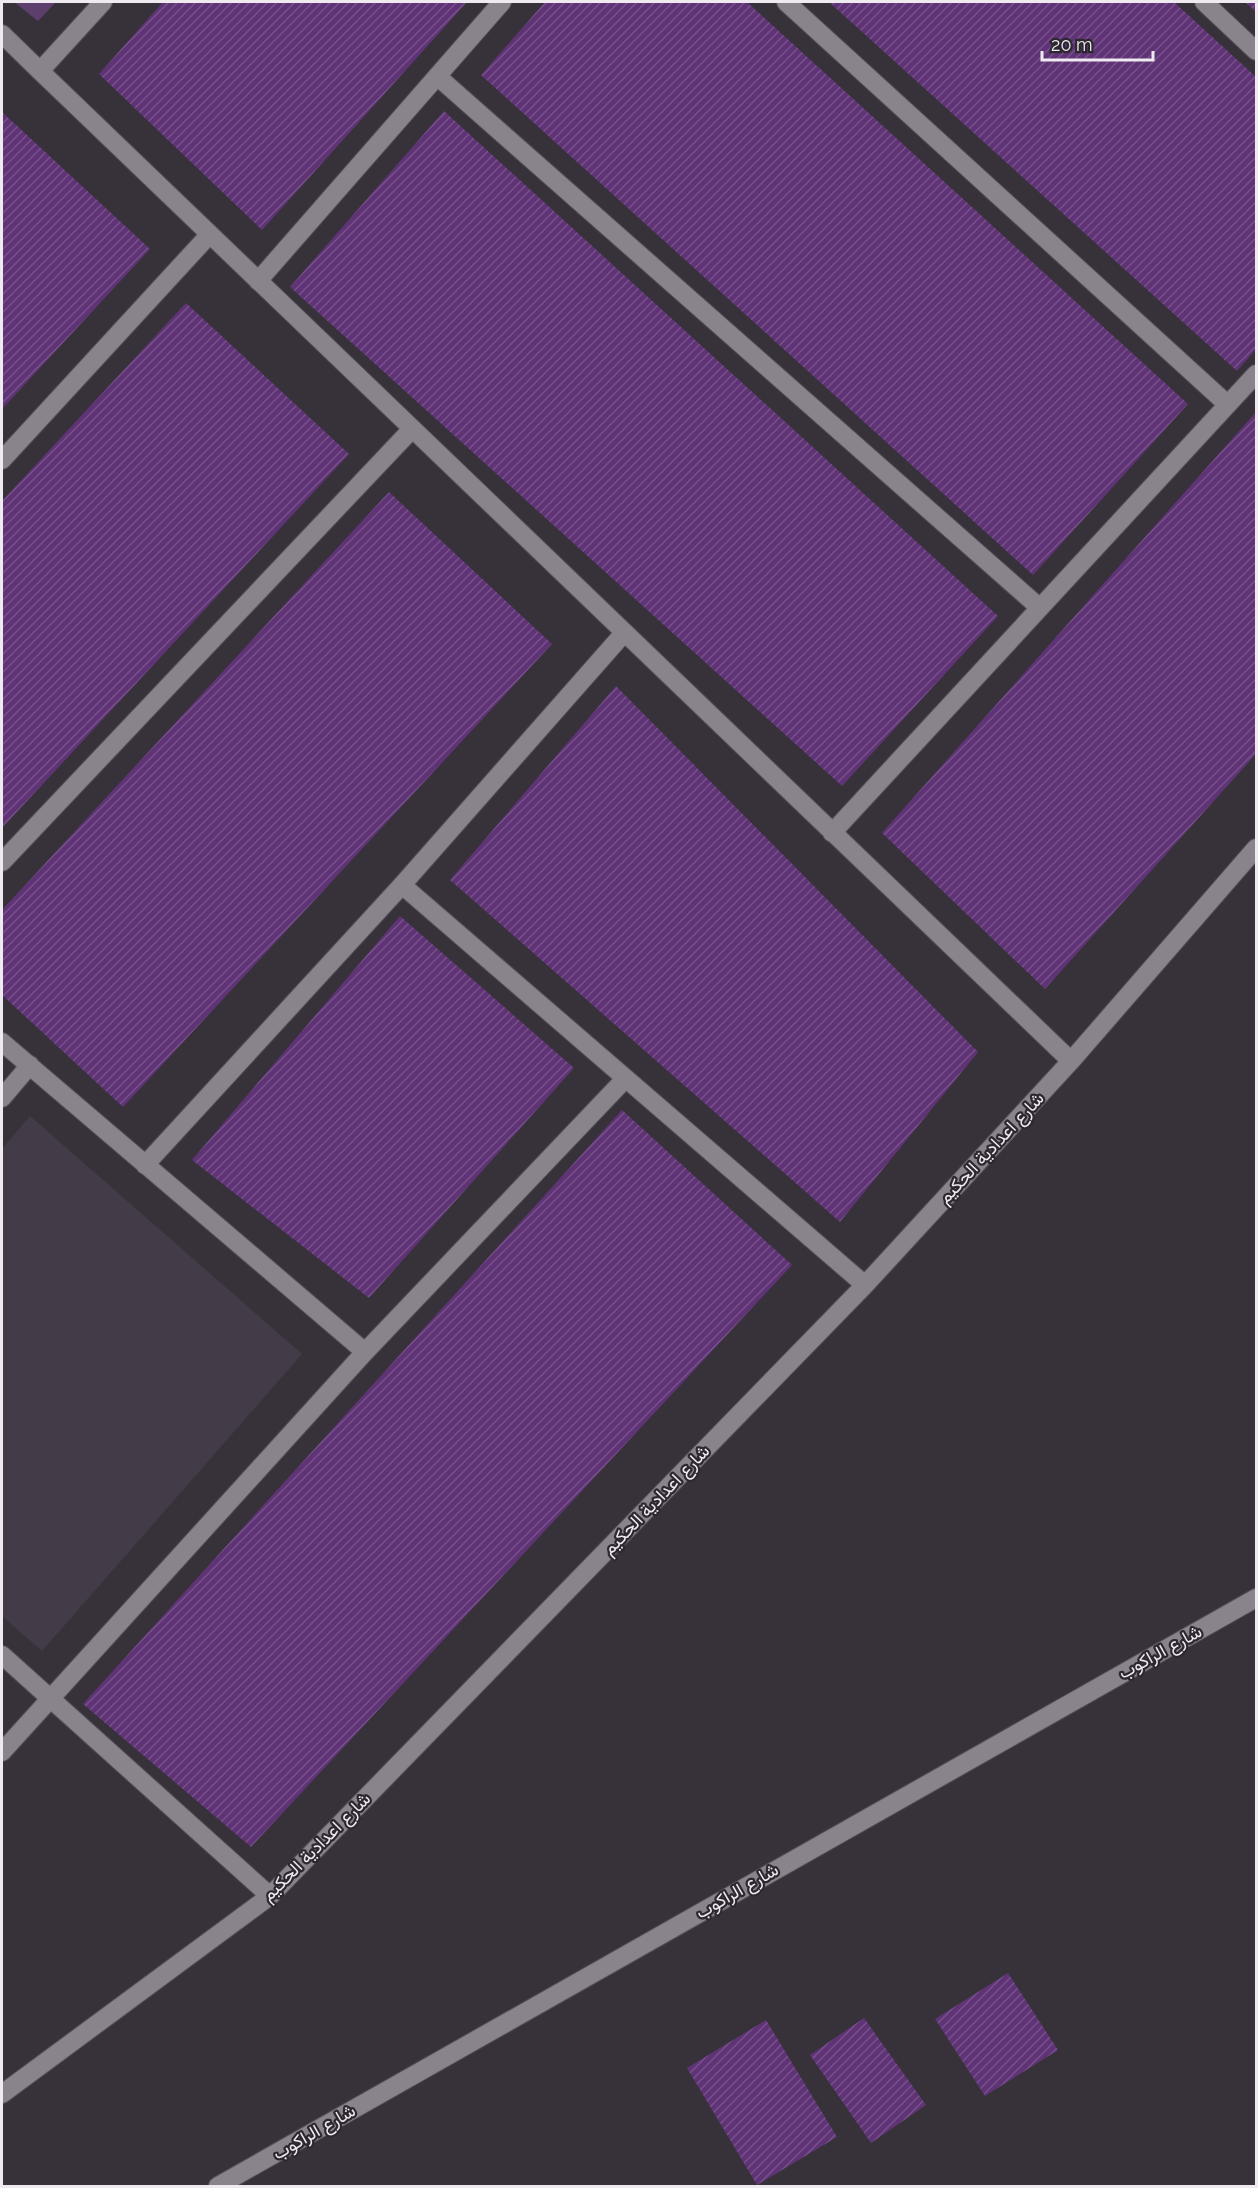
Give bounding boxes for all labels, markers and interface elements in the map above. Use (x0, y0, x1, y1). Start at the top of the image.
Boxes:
scale bar (1042, 24, 1153, 62)
text: 20 m (1051, 34, 1093, 55)
street label: شارع اعدادية الحكيم (934, 1087, 1049, 1209)
street label: شارع اعدادية الحكيم (598, 1440, 715, 1560)
street label: شارع الراكوب (1115, 1620, 1206, 1685)
street label: شارع اعدادية الحكيم (257, 1788, 376, 1907)
street label: شارع الراكوب (692, 1859, 783, 1924)
street label: شارع الراكوب (269, 2100, 360, 2165)

